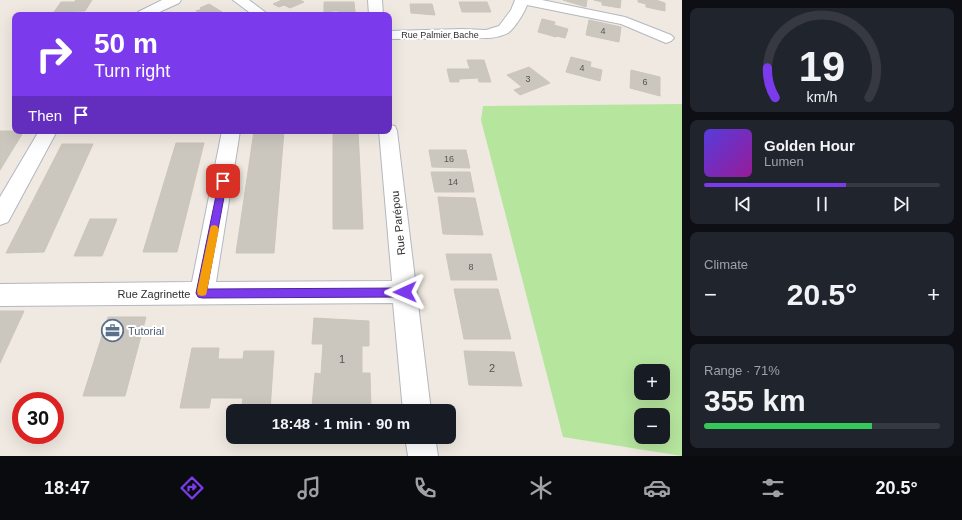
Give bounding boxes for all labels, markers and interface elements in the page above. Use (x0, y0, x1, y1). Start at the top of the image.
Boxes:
house number: 4 (600, 26, 606, 36)
icon: right (28, 28, 80, 80)
text: 50 m (94, 28, 158, 59)
street label: Rue Palmier Bache (401, 30, 479, 40)
text: 19 (799, 43, 845, 90)
text: Turn right (94, 61, 170, 81)
house number: 4 (579, 63, 585, 73)
house number: 3 (525, 74, 531, 84)
house number: 6 (642, 77, 648, 87)
text: km/h (807, 89, 838, 105)
icon: arrive (70, 104, 92, 126)
text: Then (28, 107, 62, 124)
text: Golden Hour (764, 137, 855, 154)
house number: 16 (444, 154, 454, 164)
text: Lumen (764, 154, 804, 169)
pin (206, 164, 240, 198)
icon: arrive (212, 170, 234, 192)
house number: 14 (448, 177, 458, 187)
street label: Rue Parépou (389, 190, 407, 256)
icon: previous (732, 193, 754, 215)
icon: pause (811, 193, 833, 215)
icon: next (890, 193, 912, 215)
text: Climate (704, 257, 748, 272)
house number: 8 (468, 262, 474, 272)
position arrow (384, 271, 426, 313)
text: 20.5° (787, 278, 857, 311)
text: − (704, 282, 717, 307)
text: + (927, 282, 940, 307)
street label: Rue Zagrinette (118, 288, 190, 300)
office icon: Tutorial (100, 318, 126, 344)
place label: Tutorial (128, 325, 164, 337)
house number: 1 (339, 353, 345, 365)
house number: 2 (489, 362, 495, 374)
text: Range · 71% (704, 363, 780, 378)
map controls (634, 364, 670, 444)
button: + (634, 364, 670, 400)
text: 355 km (704, 384, 806, 417)
speed limit sign: 30 (12, 392, 64, 444)
button: − (634, 408, 670, 444)
text: 18:48 · 1 min · 90 m (272, 415, 410, 432)
icon: directions (178, 474, 206, 502)
icon: music (295, 474, 323, 502)
icon: phone (411, 474, 439, 502)
icon: climate (527, 474, 555, 502)
icon: car (643, 474, 671, 502)
icon: filters (759, 474, 787, 502)
text: 18:47 (44, 478, 90, 498)
text: 20.5° (876, 478, 918, 498)

